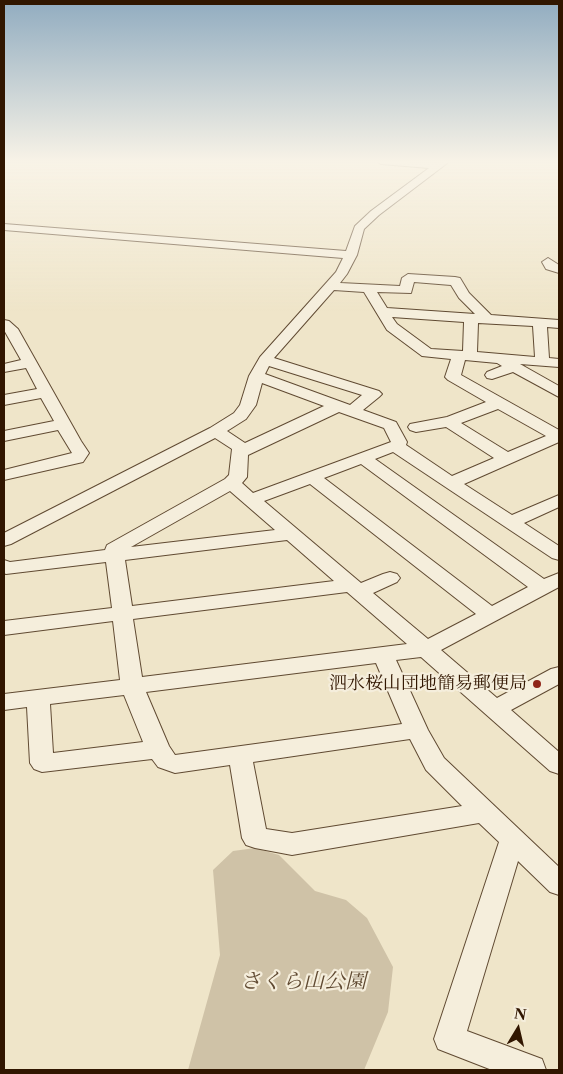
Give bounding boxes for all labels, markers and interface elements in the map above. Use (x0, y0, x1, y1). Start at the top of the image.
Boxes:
place label: 泗水桜山団地簡易郵便局 (329, 673, 527, 695)
marker: 泗水桜山団地簡易郵便局 (531, 678, 543, 690)
park label: さくら山公園 (240, 969, 366, 995)
north arrow (493, 1004, 543, 1054)
text: N (513, 1004, 528, 1024)

